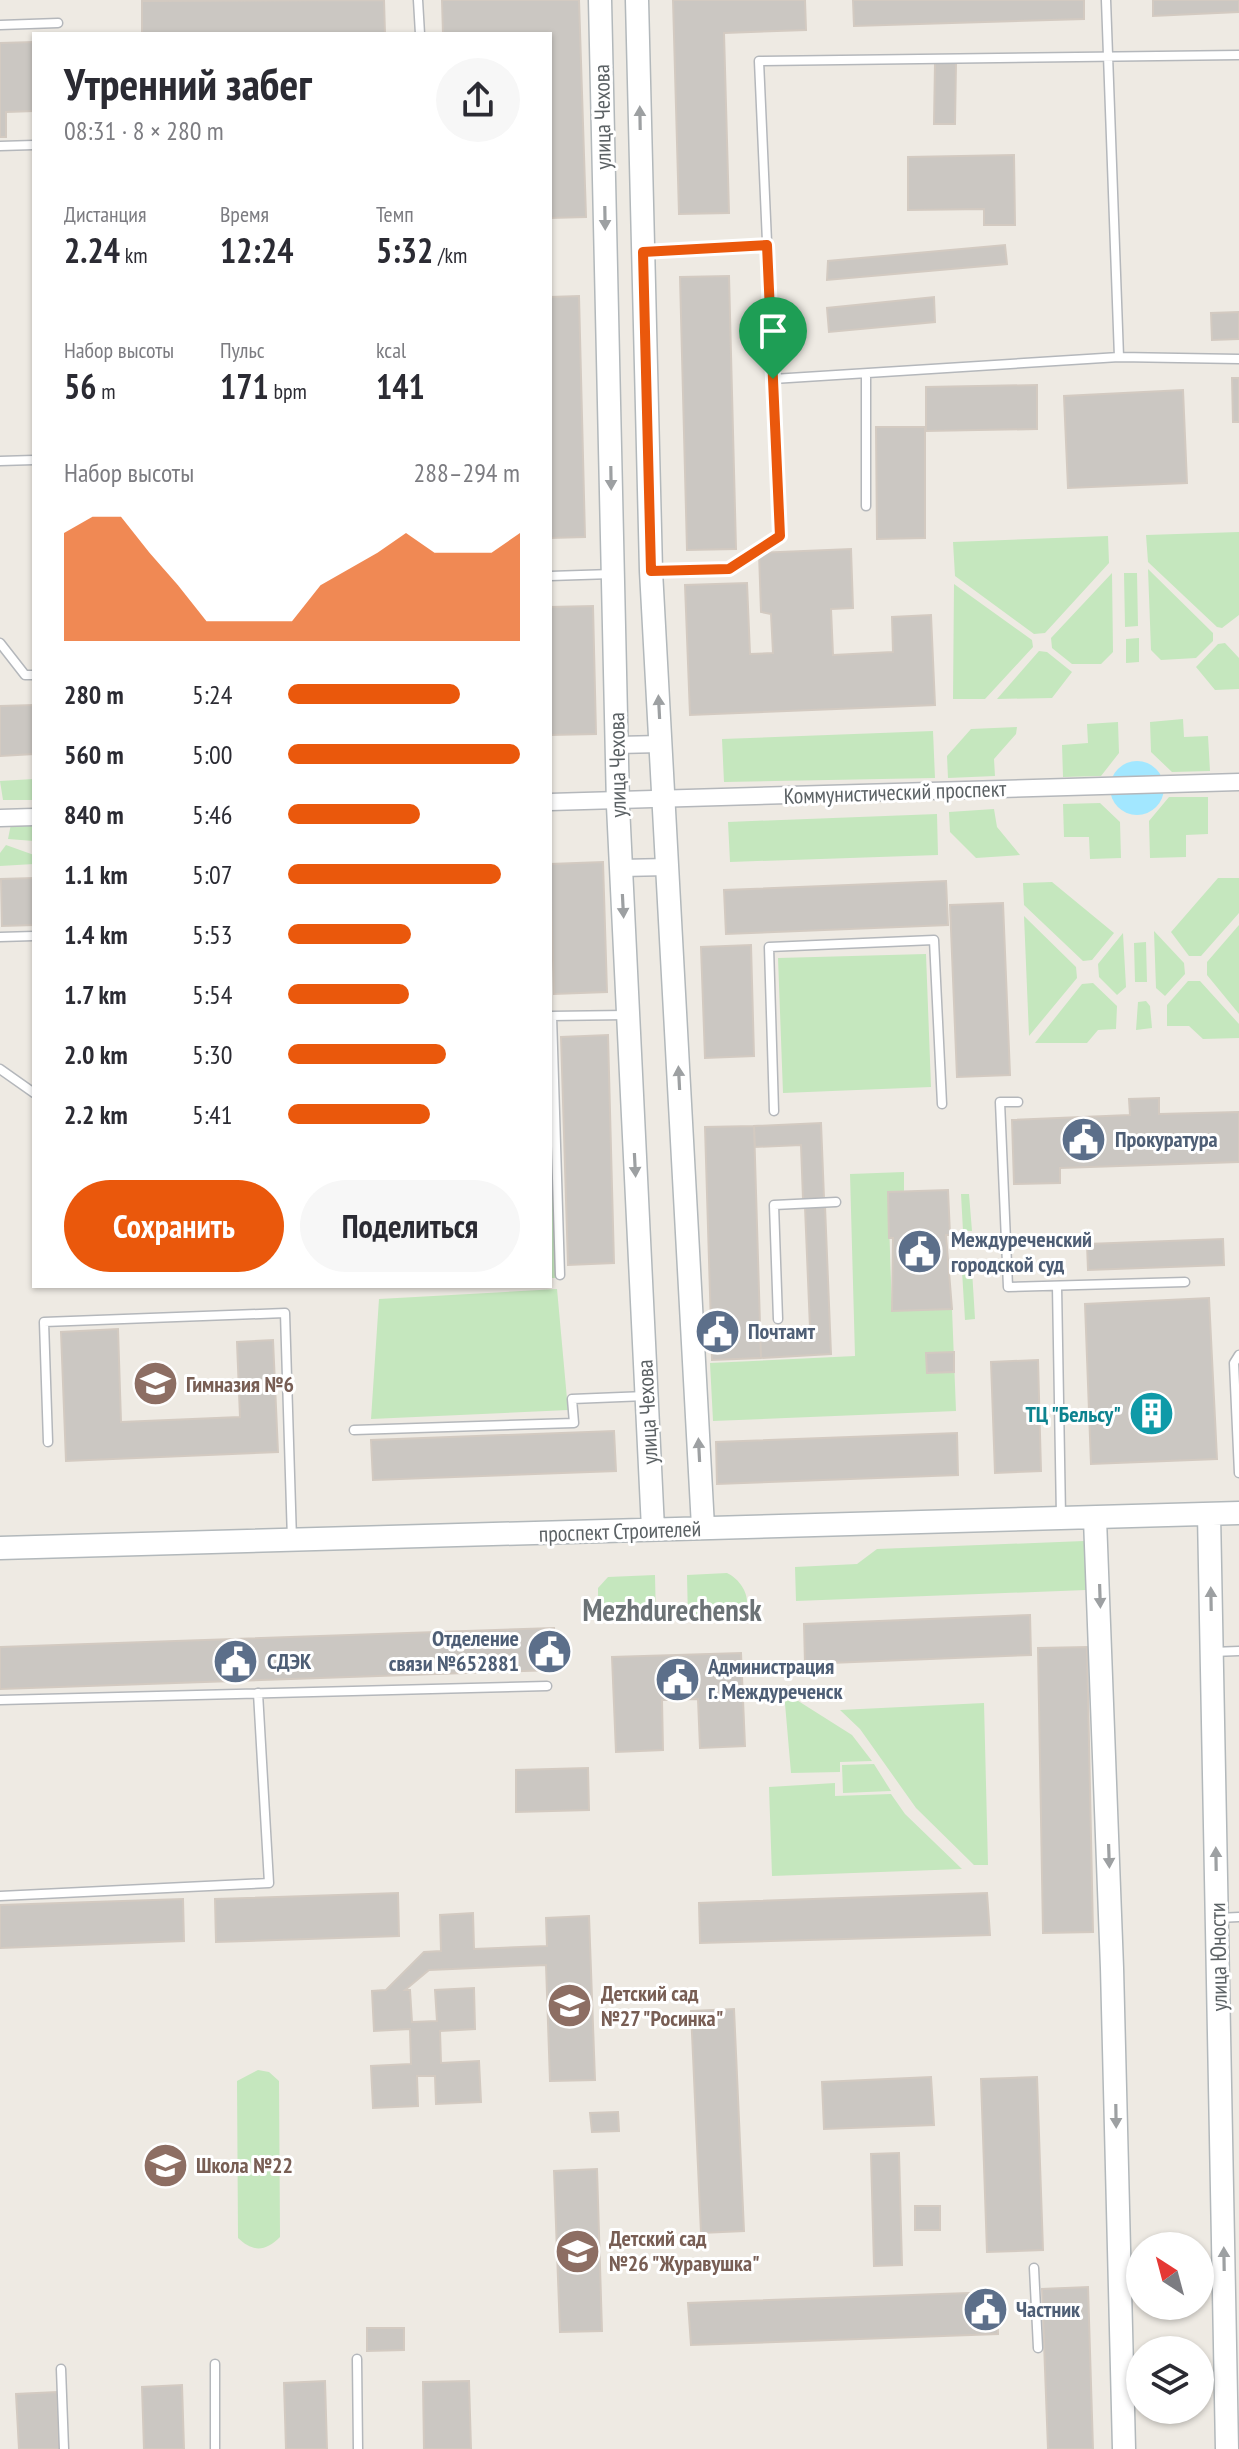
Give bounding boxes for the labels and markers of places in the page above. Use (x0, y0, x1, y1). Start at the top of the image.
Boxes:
pin (739, 297, 807, 379)
public building icon: Прокуратура (1060, 1115, 1108, 1163)
place label: Прокуратура (1115, 1125, 1218, 1153)
place label: Междуреченский городской суд (951, 1225, 1092, 1278)
public building icon: Междуреченский городской суд (896, 1228, 944, 1276)
public building icon: Почтамт (693, 1307, 741, 1355)
place label: Почтамт (748, 1317, 815, 1345)
school or university icon: Гимназия №6 (131, 1360, 179, 1408)
place label: Гимназия №6 (186, 1370, 294, 1398)
building icon: ТЦ "Бельсу" (1128, 1390, 1176, 1438)
place label: ТЦ "Бельсу" (1025, 1400, 1121, 1428)
place label: Отделение связи №652881 (389, 1624, 519, 1677)
public building icon: Отделение связи №652881 (526, 1627, 574, 1675)
public building icon: СДЭК (212, 1637, 260, 1685)
place label: СДЭК (267, 1647, 312, 1675)
place label: Администрация г. Междуреченск (707, 1652, 844, 1705)
public building icon: Администрация г. Междуреченск (653, 1655, 701, 1703)
place label: Детский сад №27 "Росинка" (601, 1979, 723, 2032)
school or university icon: Детский сад №27 "Росинка" (546, 1982, 594, 2030)
school or university icon: Школа №22 (141, 2141, 189, 2189)
place label: Школа №22 (196, 2151, 293, 2179)
place label: Детский сад №26 "Журавушка" (609, 2224, 760, 2277)
school or university icon: Детский сад №26 "Журавушка" (554, 2227, 602, 2275)
public building icon: Частник (961, 2285, 1009, 2333)
place label: Частник (1016, 2295, 1081, 2323)

